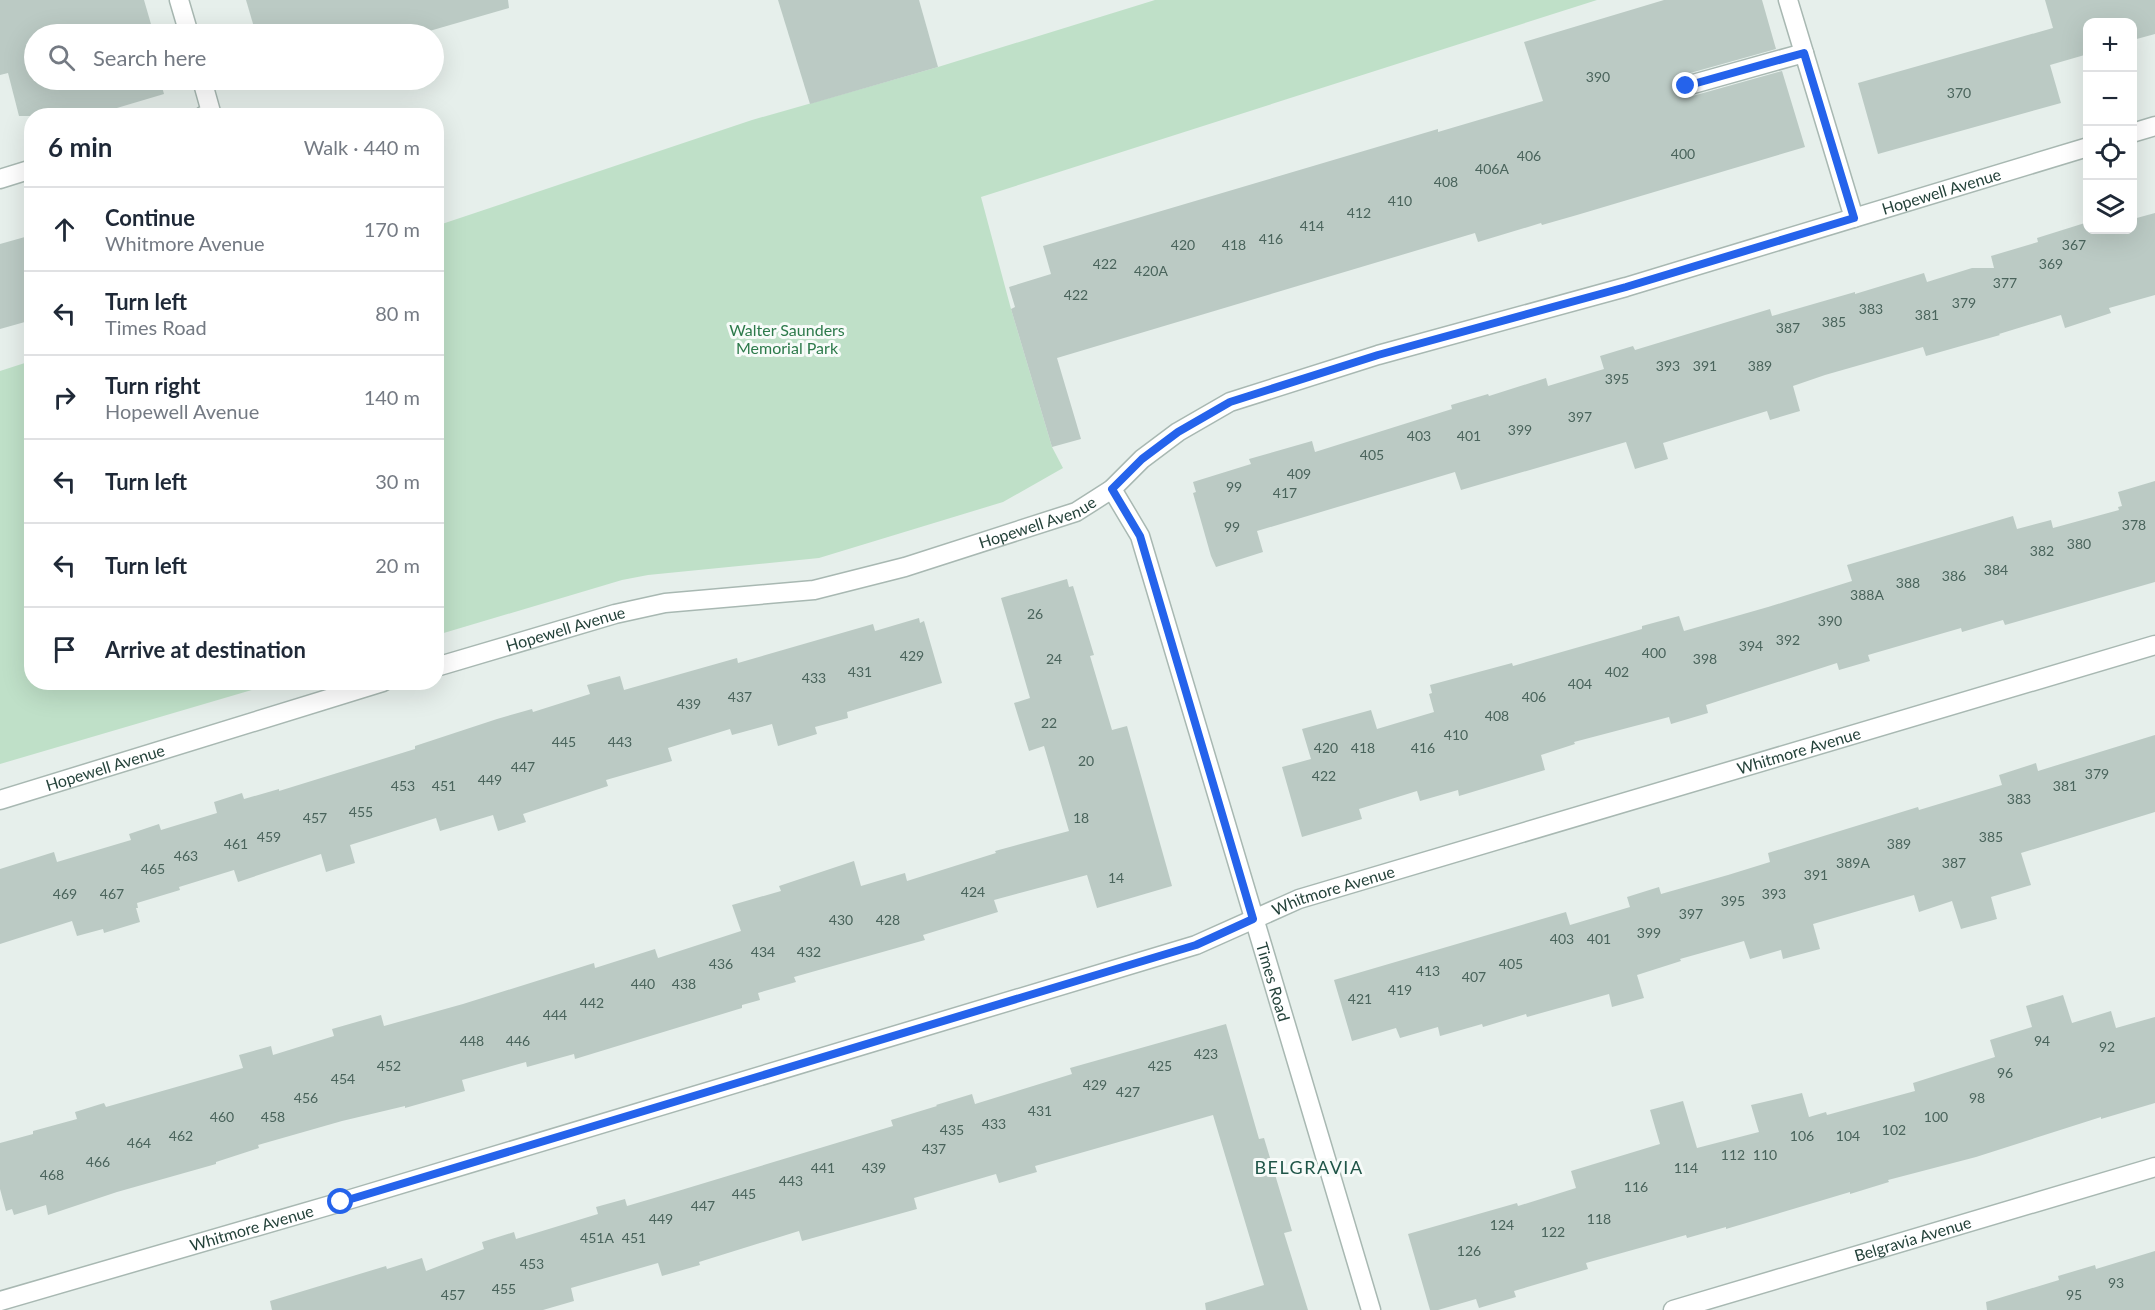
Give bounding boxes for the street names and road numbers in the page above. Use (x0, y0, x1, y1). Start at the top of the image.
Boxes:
street label: Hopewell Avenue (1879, 164, 2003, 218)
street label: Hopewell Avenue (976, 492, 1099, 552)
street label: Hopewell Avenue (503, 602, 627, 655)
street label: Whitmore Avenue (1735, 723, 1863, 778)
street label: Hopewell Avenue (43, 740, 167, 794)
street label: Whitmore Avenue (1269, 861, 1397, 919)
street label: Times Road (1253, 940, 1294, 1023)
street label: Whitmore Avenue (187, 1201, 315, 1254)
street label: Belgravia Avenue (1852, 1212, 1973, 1265)

